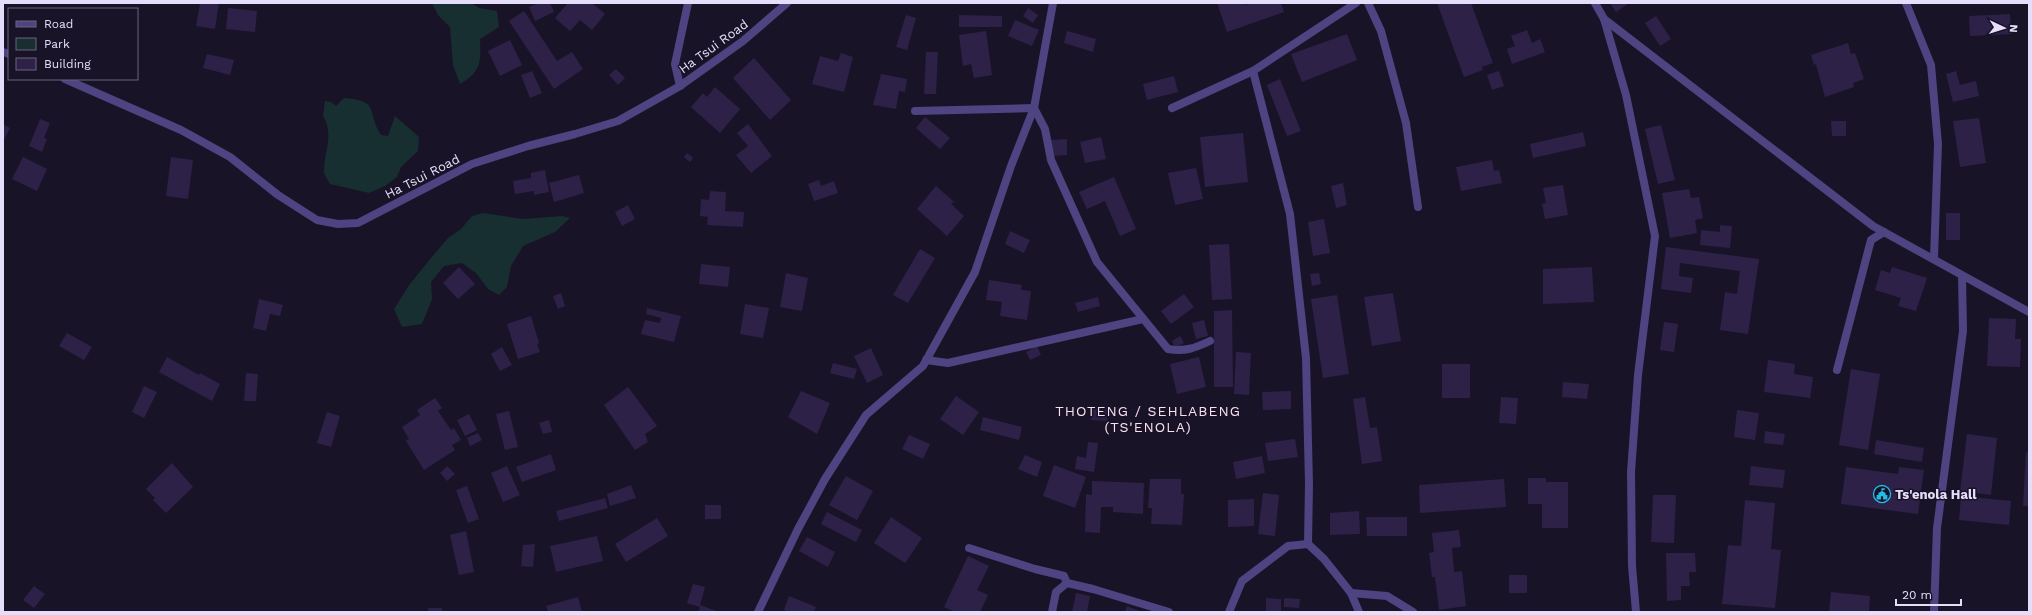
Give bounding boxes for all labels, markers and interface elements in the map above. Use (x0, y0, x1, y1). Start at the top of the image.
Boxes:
legend (8, 8, 138, 80)
north arrow (1984, 8, 2024, 48)
street label: Ha Tsui Road (676, 16, 751, 76)
text: Road (44, 17, 73, 31)
text: N (2007, 24, 2020, 33)
text: Park (44, 37, 70, 51)
text: Building (44, 57, 91, 71)
street label: Ha Tsui Road (382, 151, 462, 202)
district label: THOTENG / SEHLABENG (TS'ENOLA) (1055, 403, 1241, 435)
public building icon: Ts'enola Hall (1872, 484, 1892, 504)
place label: Ts'enola Hall (1895, 487, 1977, 502)
scale bar (1896, 581, 1961, 607)
text: 20 m (1902, 588, 1932, 602)

